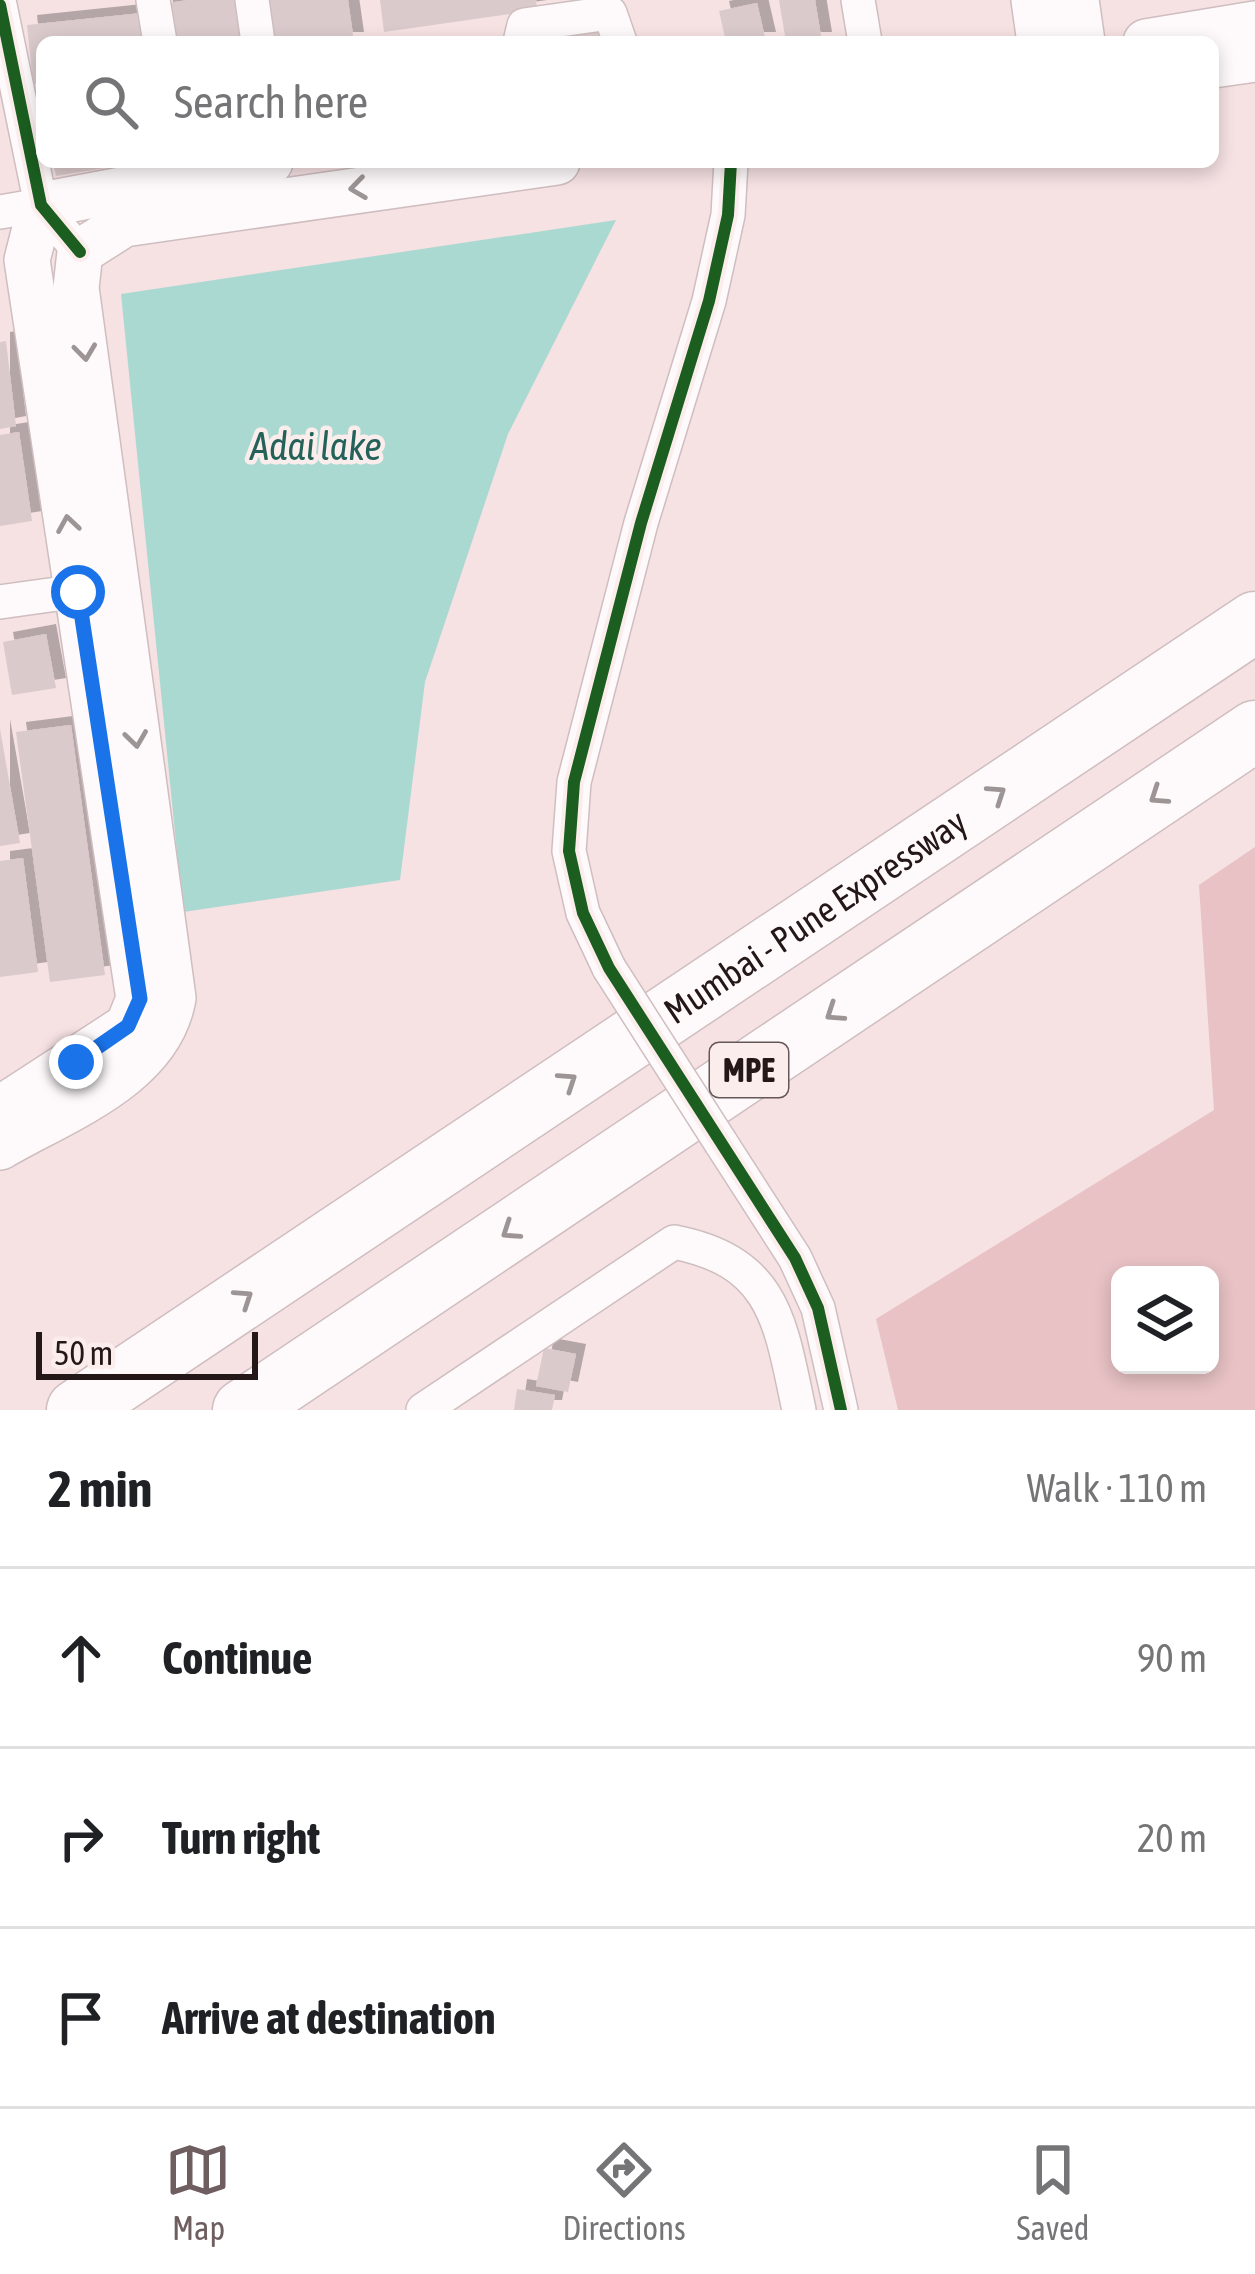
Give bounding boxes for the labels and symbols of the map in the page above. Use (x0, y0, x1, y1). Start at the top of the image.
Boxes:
one-way arrow (348, 175, 368, 201)
one-way arrow (71, 342, 97, 362)
water label: Adai lake (249, 424, 382, 468)
one-way arrow (56, 514, 82, 533)
route start (51, 565, 105, 619)
one-way arrow (122, 729, 148, 748)
one-way arrow (1149, 781, 1171, 803)
one-way arrow (984, 787, 1006, 809)
street label: Mumbai - Pune Expressway (656, 800, 974, 1032)
one-way arrow (825, 999, 847, 1021)
route end (49, 1035, 103, 1089)
road number: MPE (710, 1043, 788, 1097)
one-way arrow (555, 1074, 577, 1096)
one-way arrow (502, 1216, 524, 1238)
one-way arrow (231, 1291, 253, 1313)
scale bar (36, 1326, 258, 1379)

